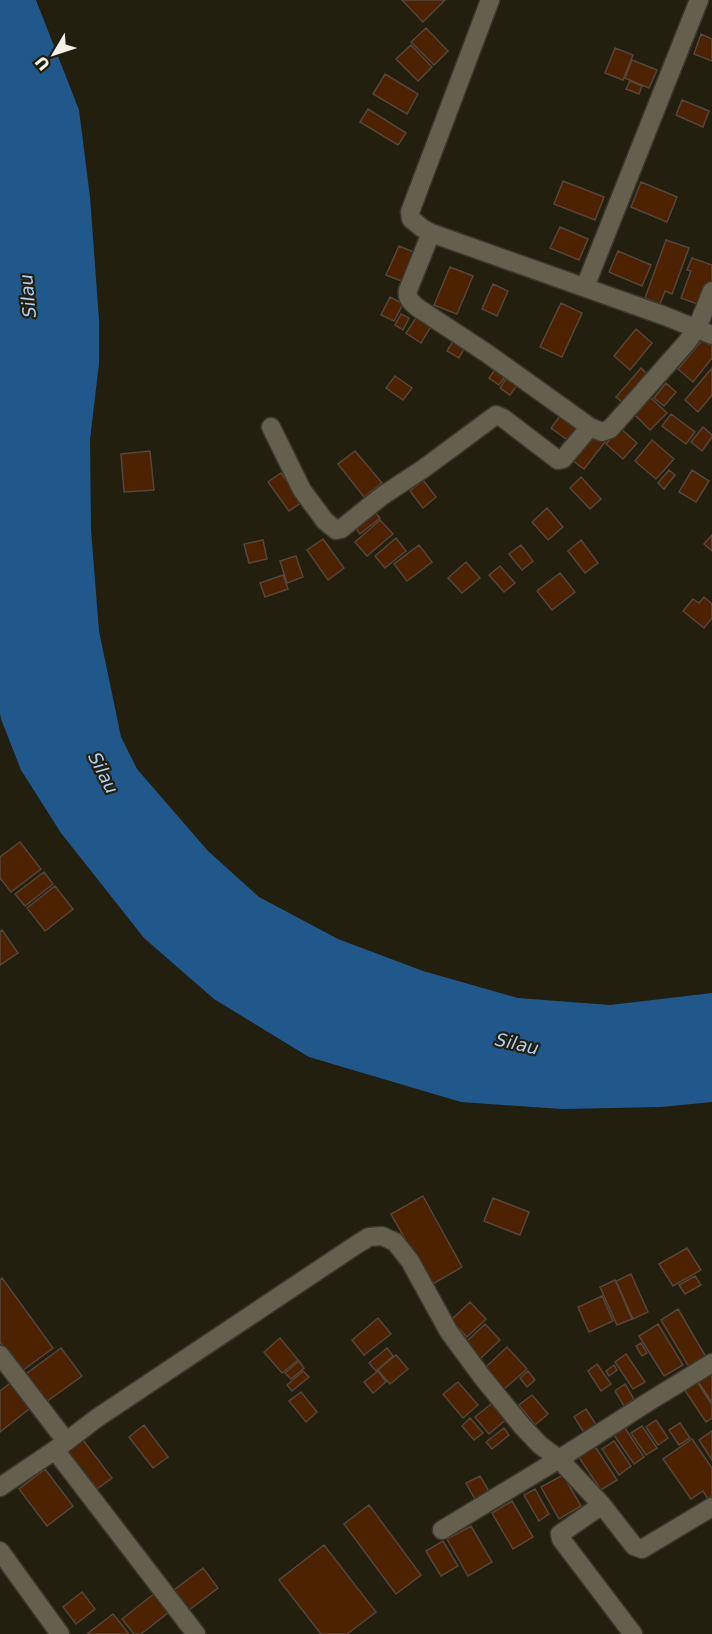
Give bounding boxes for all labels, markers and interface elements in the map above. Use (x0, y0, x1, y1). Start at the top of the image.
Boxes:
north arrow (24, 24, 84, 84)
text: U (31, 52, 54, 74)
water label: Silau (15, 273, 40, 319)
water label: Silau (84, 748, 123, 797)
water label: Silau (493, 1028, 541, 1059)

